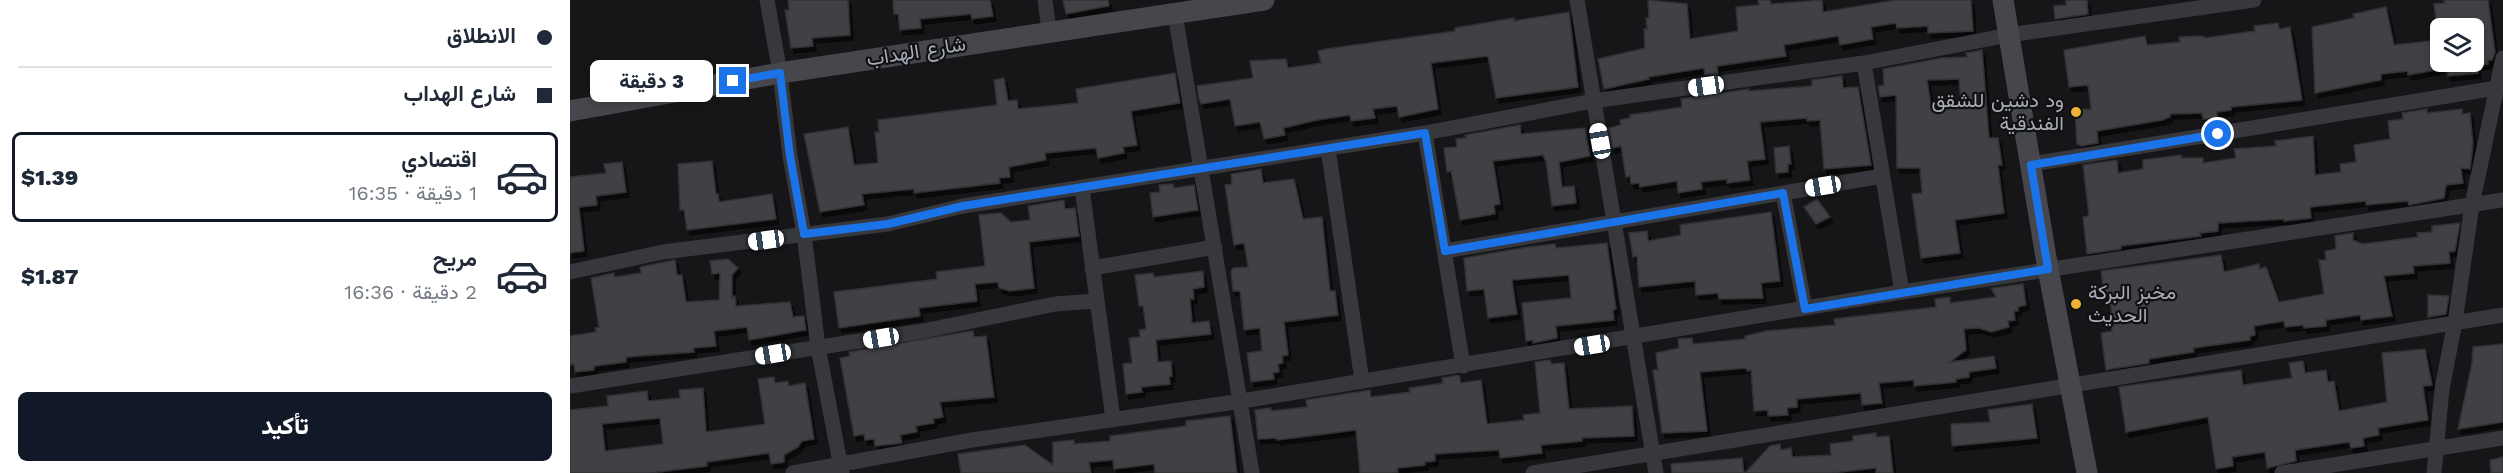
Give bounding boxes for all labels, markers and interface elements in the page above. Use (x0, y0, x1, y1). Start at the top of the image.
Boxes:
map controls (2430, 18, 2484, 72)
button: layers (2430, 18, 2484, 72)
text: الانطلاق (447, 23, 516, 48)
street label: شارع الهداب (865, 31, 968, 73)
callout: 3 دقيقة (589, 60, 712, 102)
route end (719, 67, 746, 94)
text: 3 دقيقة (619, 69, 684, 93)
car (1687, 75, 1725, 97)
text: شارع الهداب (403, 81, 516, 106)
place label: ود دشين للشقق الفندقية (1931, 88, 2064, 135)
marker: ود دشين للشقق الفندقية (2069, 105, 2083, 119)
route start (2204, 120, 2231, 147)
car (1588, 122, 1612, 160)
text: اقتصادي (401, 147, 477, 172)
icon: car (495, 150, 549, 204)
text: $1.39 (21, 165, 78, 190)
car (1804, 174, 1842, 198)
text: 1 دقيقة · 16:35 (349, 181, 477, 205)
car (747, 229, 785, 251)
text: مريح (433, 246, 477, 271)
icon: car (495, 249, 549, 303)
text: $1.87 (21, 264, 79, 289)
text: 2 دقيقة · 16:36 (344, 280, 477, 304)
place label: مخبز البركة الحديث (2088, 280, 2176, 327)
marker: مخبز البركة الحديث (2069, 297, 2083, 311)
car (862, 326, 900, 350)
car (1573, 333, 1611, 357)
car (754, 342, 792, 366)
button: تأكيد (18, 392, 552, 461)

